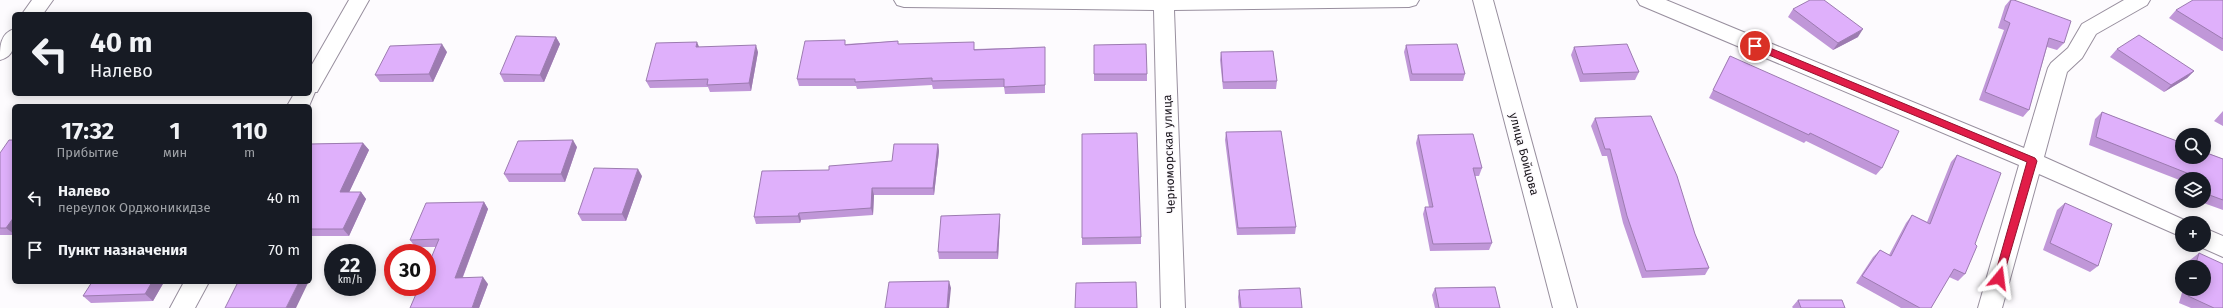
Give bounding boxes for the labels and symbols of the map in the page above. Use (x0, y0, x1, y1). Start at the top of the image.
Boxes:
pin (1738, 29, 1772, 63)
street label: Черноморская улица (1160, 94, 1178, 214)
street label: улица Бойцова (1506, 111, 1542, 197)
speed limit sign: 30 (384, 244, 436, 296)
position arrow (1978, 257, 2020, 299)

